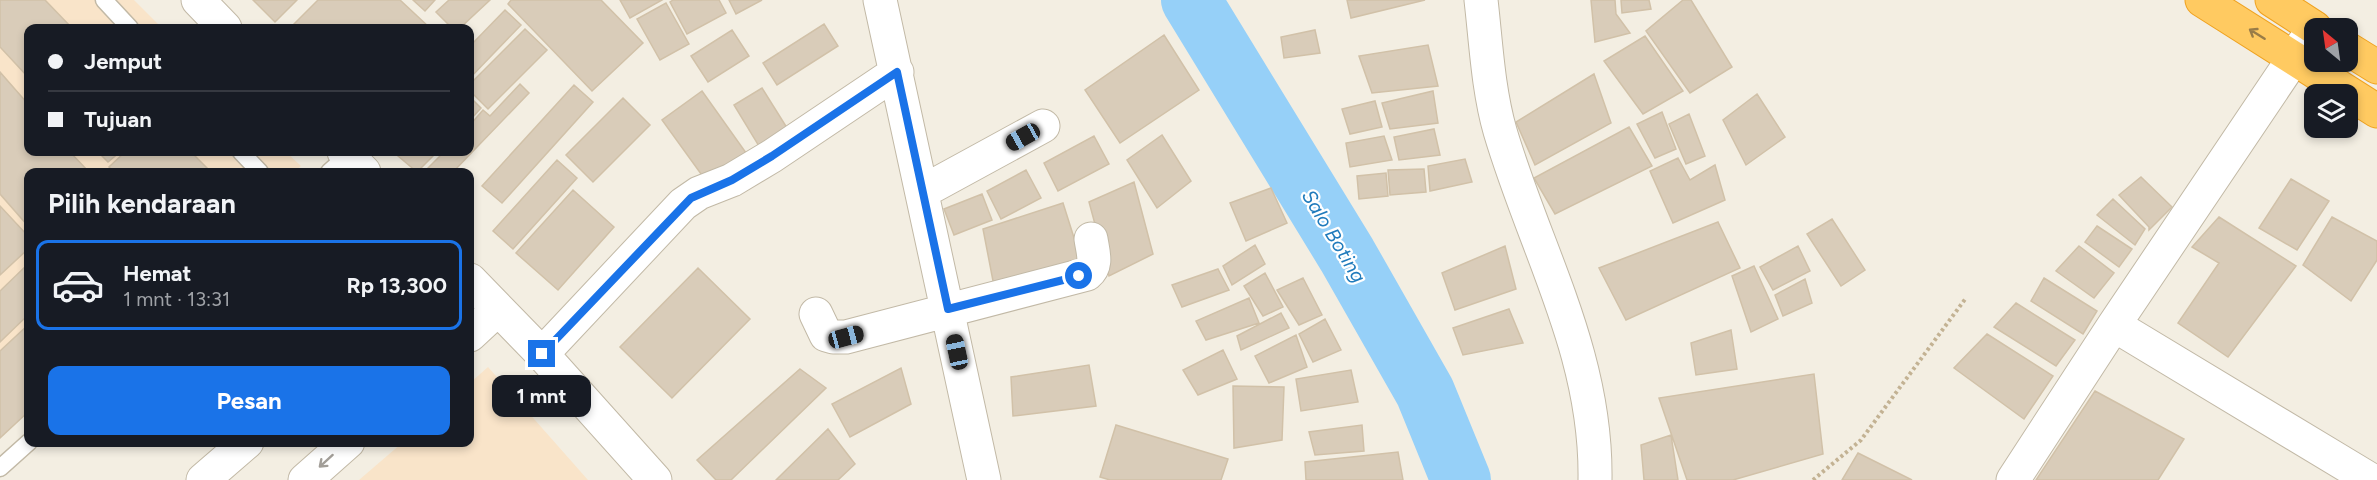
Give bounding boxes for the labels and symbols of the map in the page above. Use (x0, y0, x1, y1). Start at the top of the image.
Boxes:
north arrow (2304, 18, 2358, 72)
one-way arrow (2249, 28, 2266, 40)
car (1003, 120, 1043, 154)
water label: Salo Boting (1297, 185, 1371, 287)
route start (1065, 262, 1092, 289)
car (826, 324, 866, 350)
car (944, 333, 970, 371)
route end (528, 340, 555, 367)
callout: 1 mnt (492, 375, 592, 417)
one-way arrow (319, 454, 334, 468)

